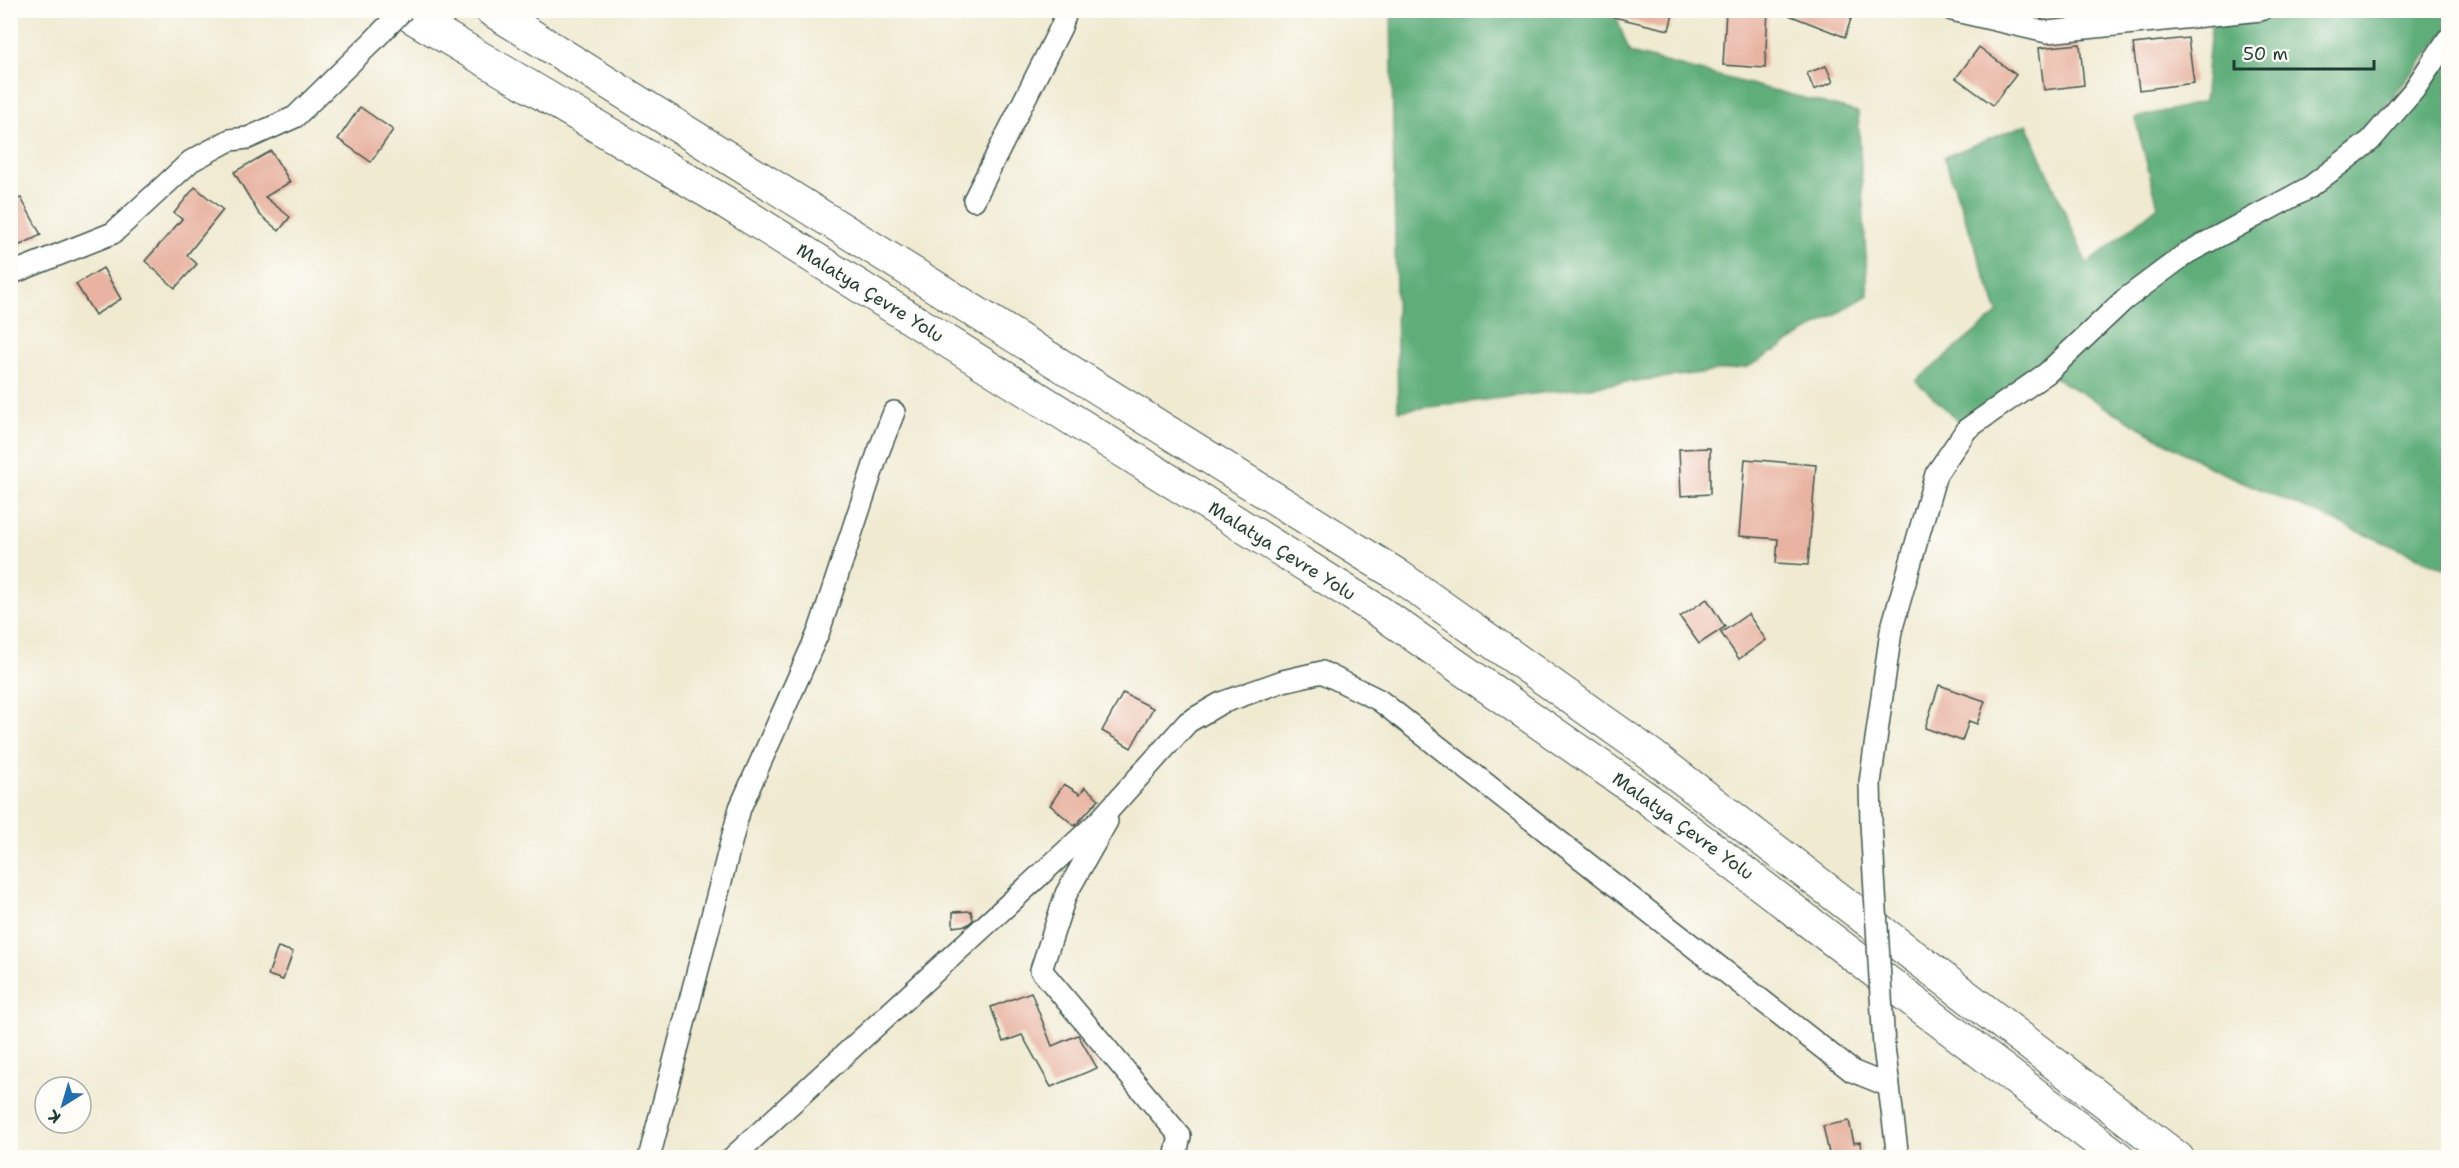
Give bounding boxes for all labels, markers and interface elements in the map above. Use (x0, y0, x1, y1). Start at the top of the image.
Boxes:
scale bar (2234, 33, 2374, 71)
text: 50 m (2243, 42, 2288, 66)
street label: Malatya Çevre Yolu (792, 238, 948, 348)
street label: Malatya Çevre Yolu (1204, 496, 1360, 606)
street label: Malatya Çevre Yolu (1608, 767, 1758, 885)
north arrow (33, 1075, 93, 1135)
text: K (44, 1105, 65, 1128)

